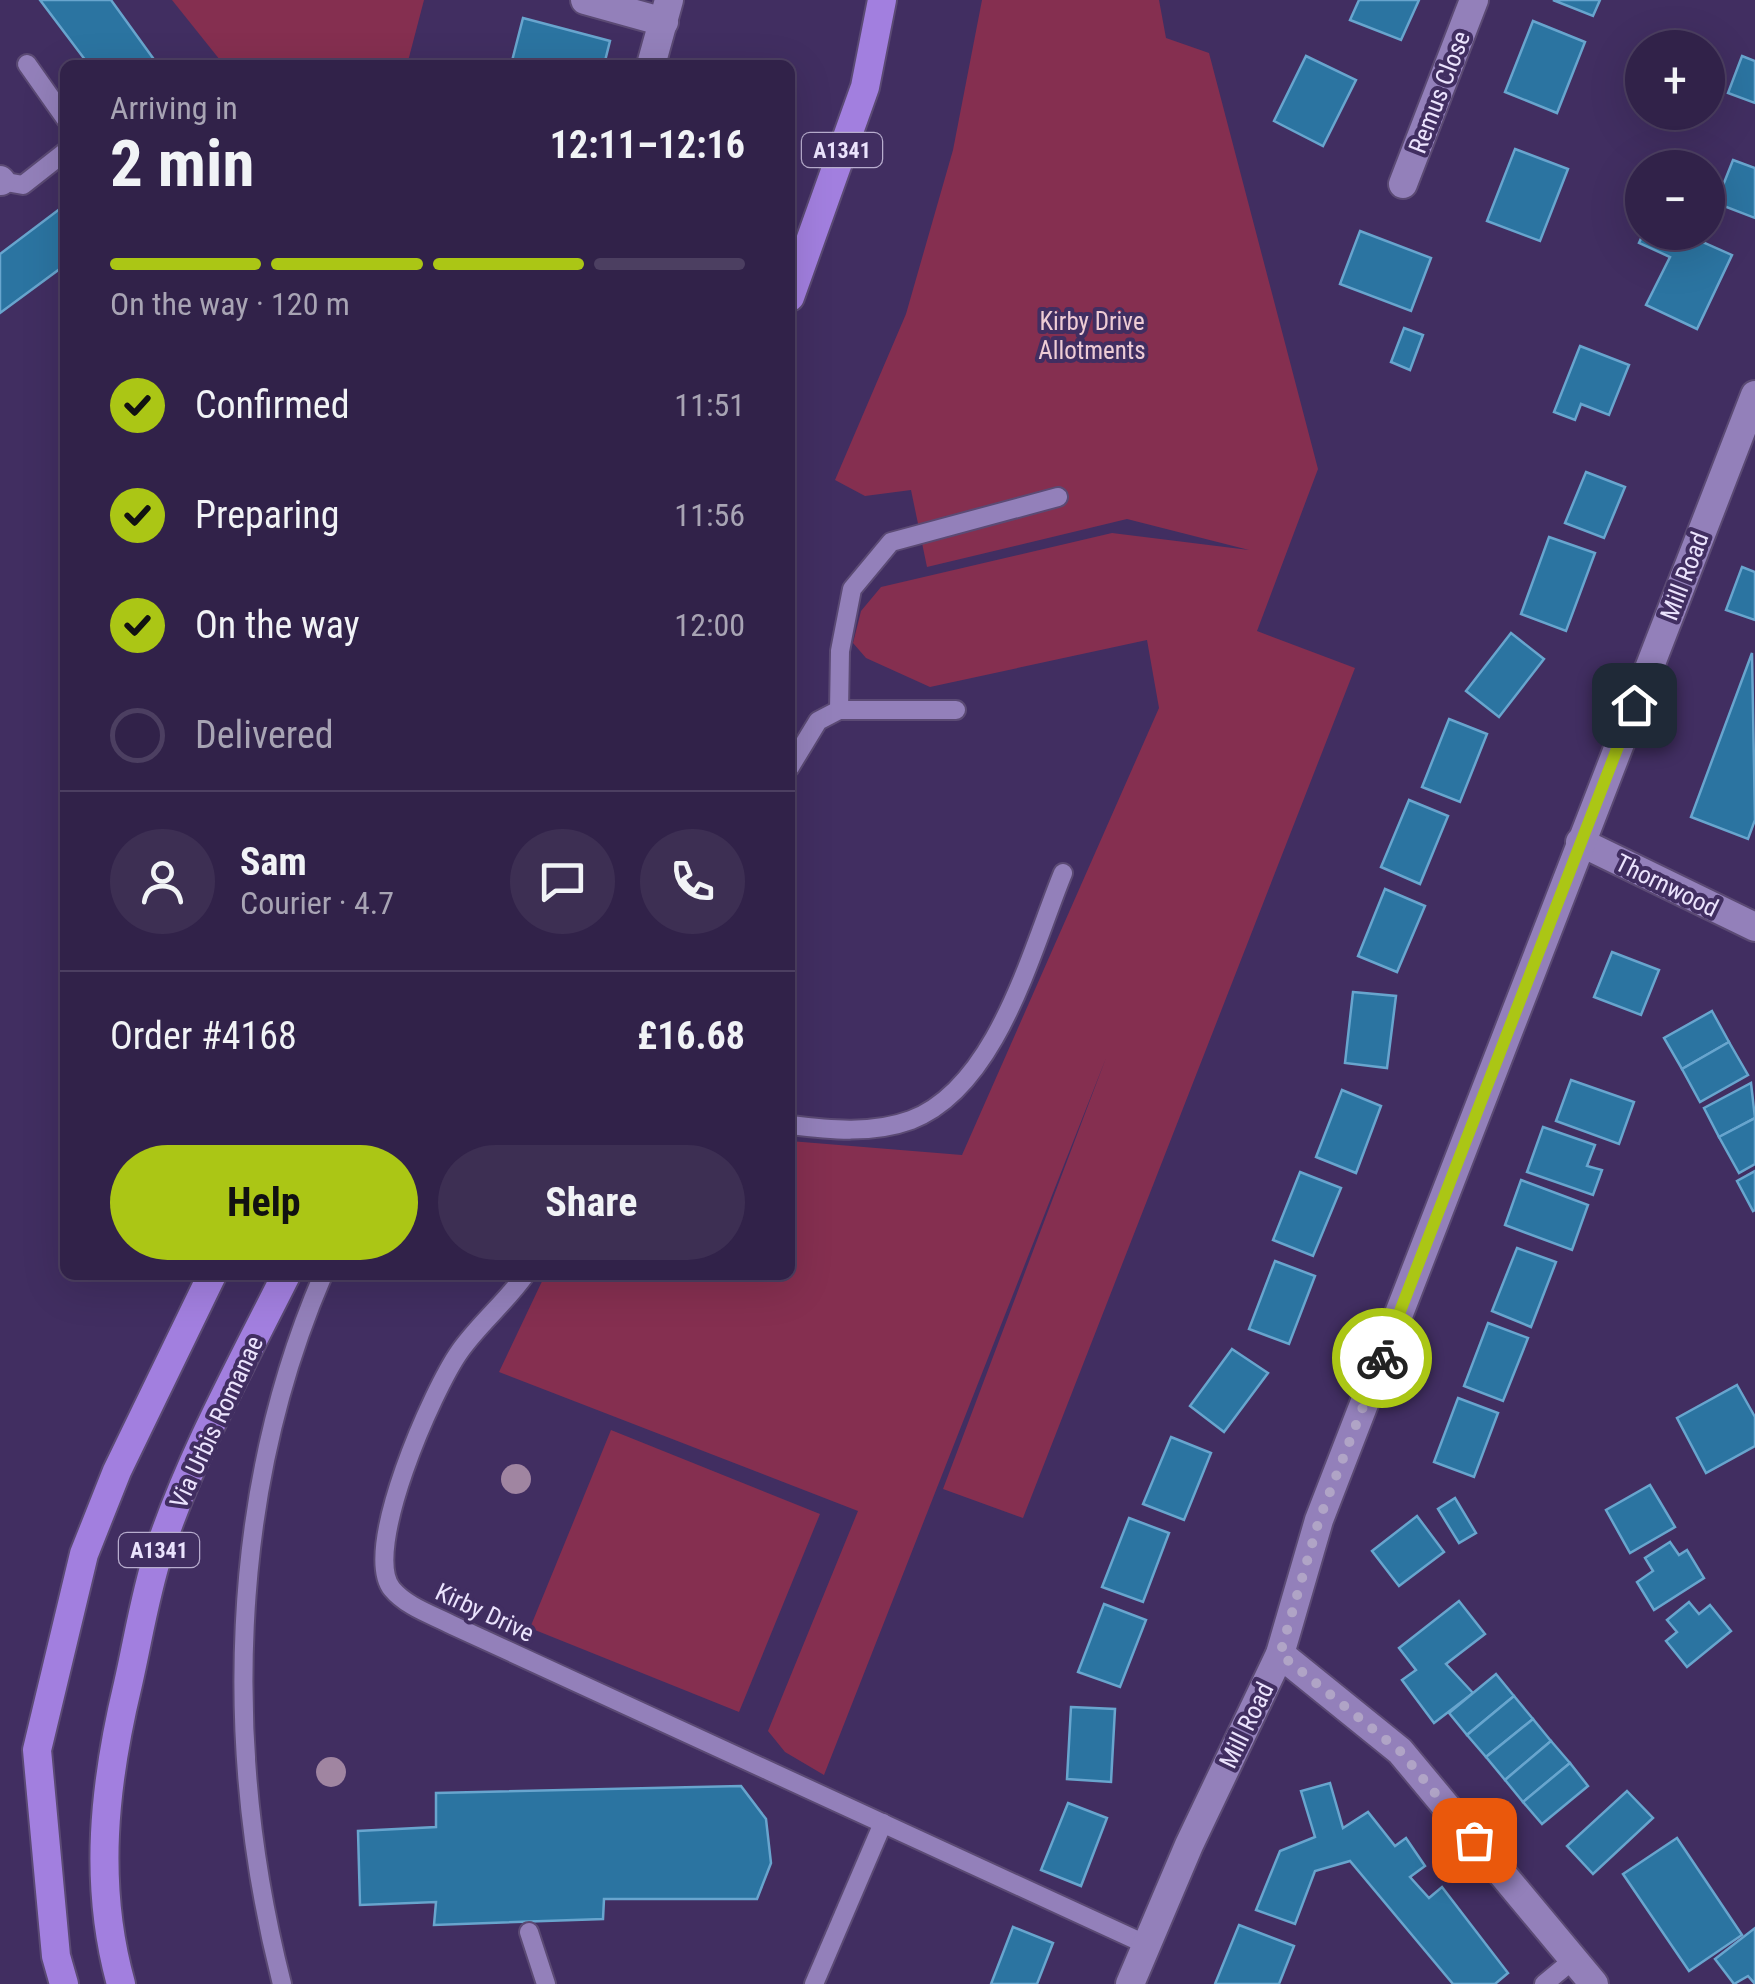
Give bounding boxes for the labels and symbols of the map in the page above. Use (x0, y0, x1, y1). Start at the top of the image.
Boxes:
street label: Remus Close (1403, 27, 1476, 157)
road number: A1341 (802, 133, 882, 167)
park label: Kirby Drive Allotments (1038, 307, 1146, 365)
street label: Mill Road (1654, 528, 1714, 624)
pin (1592, 663, 1677, 748)
street label: Thornwood (1610, 848, 1723, 923)
courier (1332, 1308, 1432, 1408)
street label: Via Urbis Romanae (164, 1331, 269, 1513)
road number: A1341 (119, 1533, 199, 1567)
street label: Kirby Drive (431, 1577, 539, 1648)
street label: Mill Road (1213, 1678, 1280, 1773)
pin (1432, 1798, 1517, 1883)

